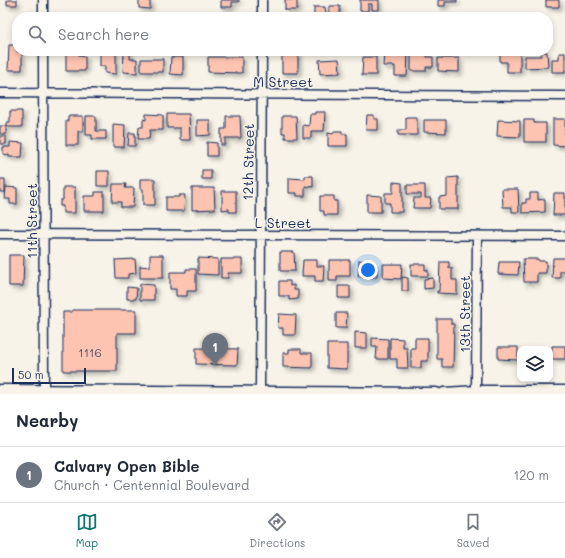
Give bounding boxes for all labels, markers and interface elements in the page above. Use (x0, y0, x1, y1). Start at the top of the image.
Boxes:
search box (12, 12, 553, 56)
icon: search (26, 23, 48, 45)
text: Search here (58, 24, 149, 44)
street label: M Street (253, 72, 313, 91)
street label: 12th Street (238, 123, 258, 201)
street label: 11th Street (22, 183, 41, 259)
street label: L Street (255, 213, 311, 232)
your location (358, 260, 378, 280)
street label: 13th Street (455, 275, 474, 353)
pin: 1 (202, 333, 228, 366)
house number: 1116 (78, 344, 102, 360)
map controls (517, 346, 553, 382)
button: layers (517, 346, 553, 382)
scale bar (12, 366, 86, 385)
text: 50 m (18, 367, 44, 382)
text: Nearby (16, 409, 78, 431)
text: Calvary Open Bible (54, 456, 199, 476)
text: 1 (26, 466, 32, 483)
text: 120 m (513, 466, 549, 483)
text: Church · Centennial Boulevard (54, 476, 249, 493)
tab: Map (76, 511, 98, 550)
tab: Directions (249, 511, 305, 550)
tab: Saved (457, 511, 489, 550)

